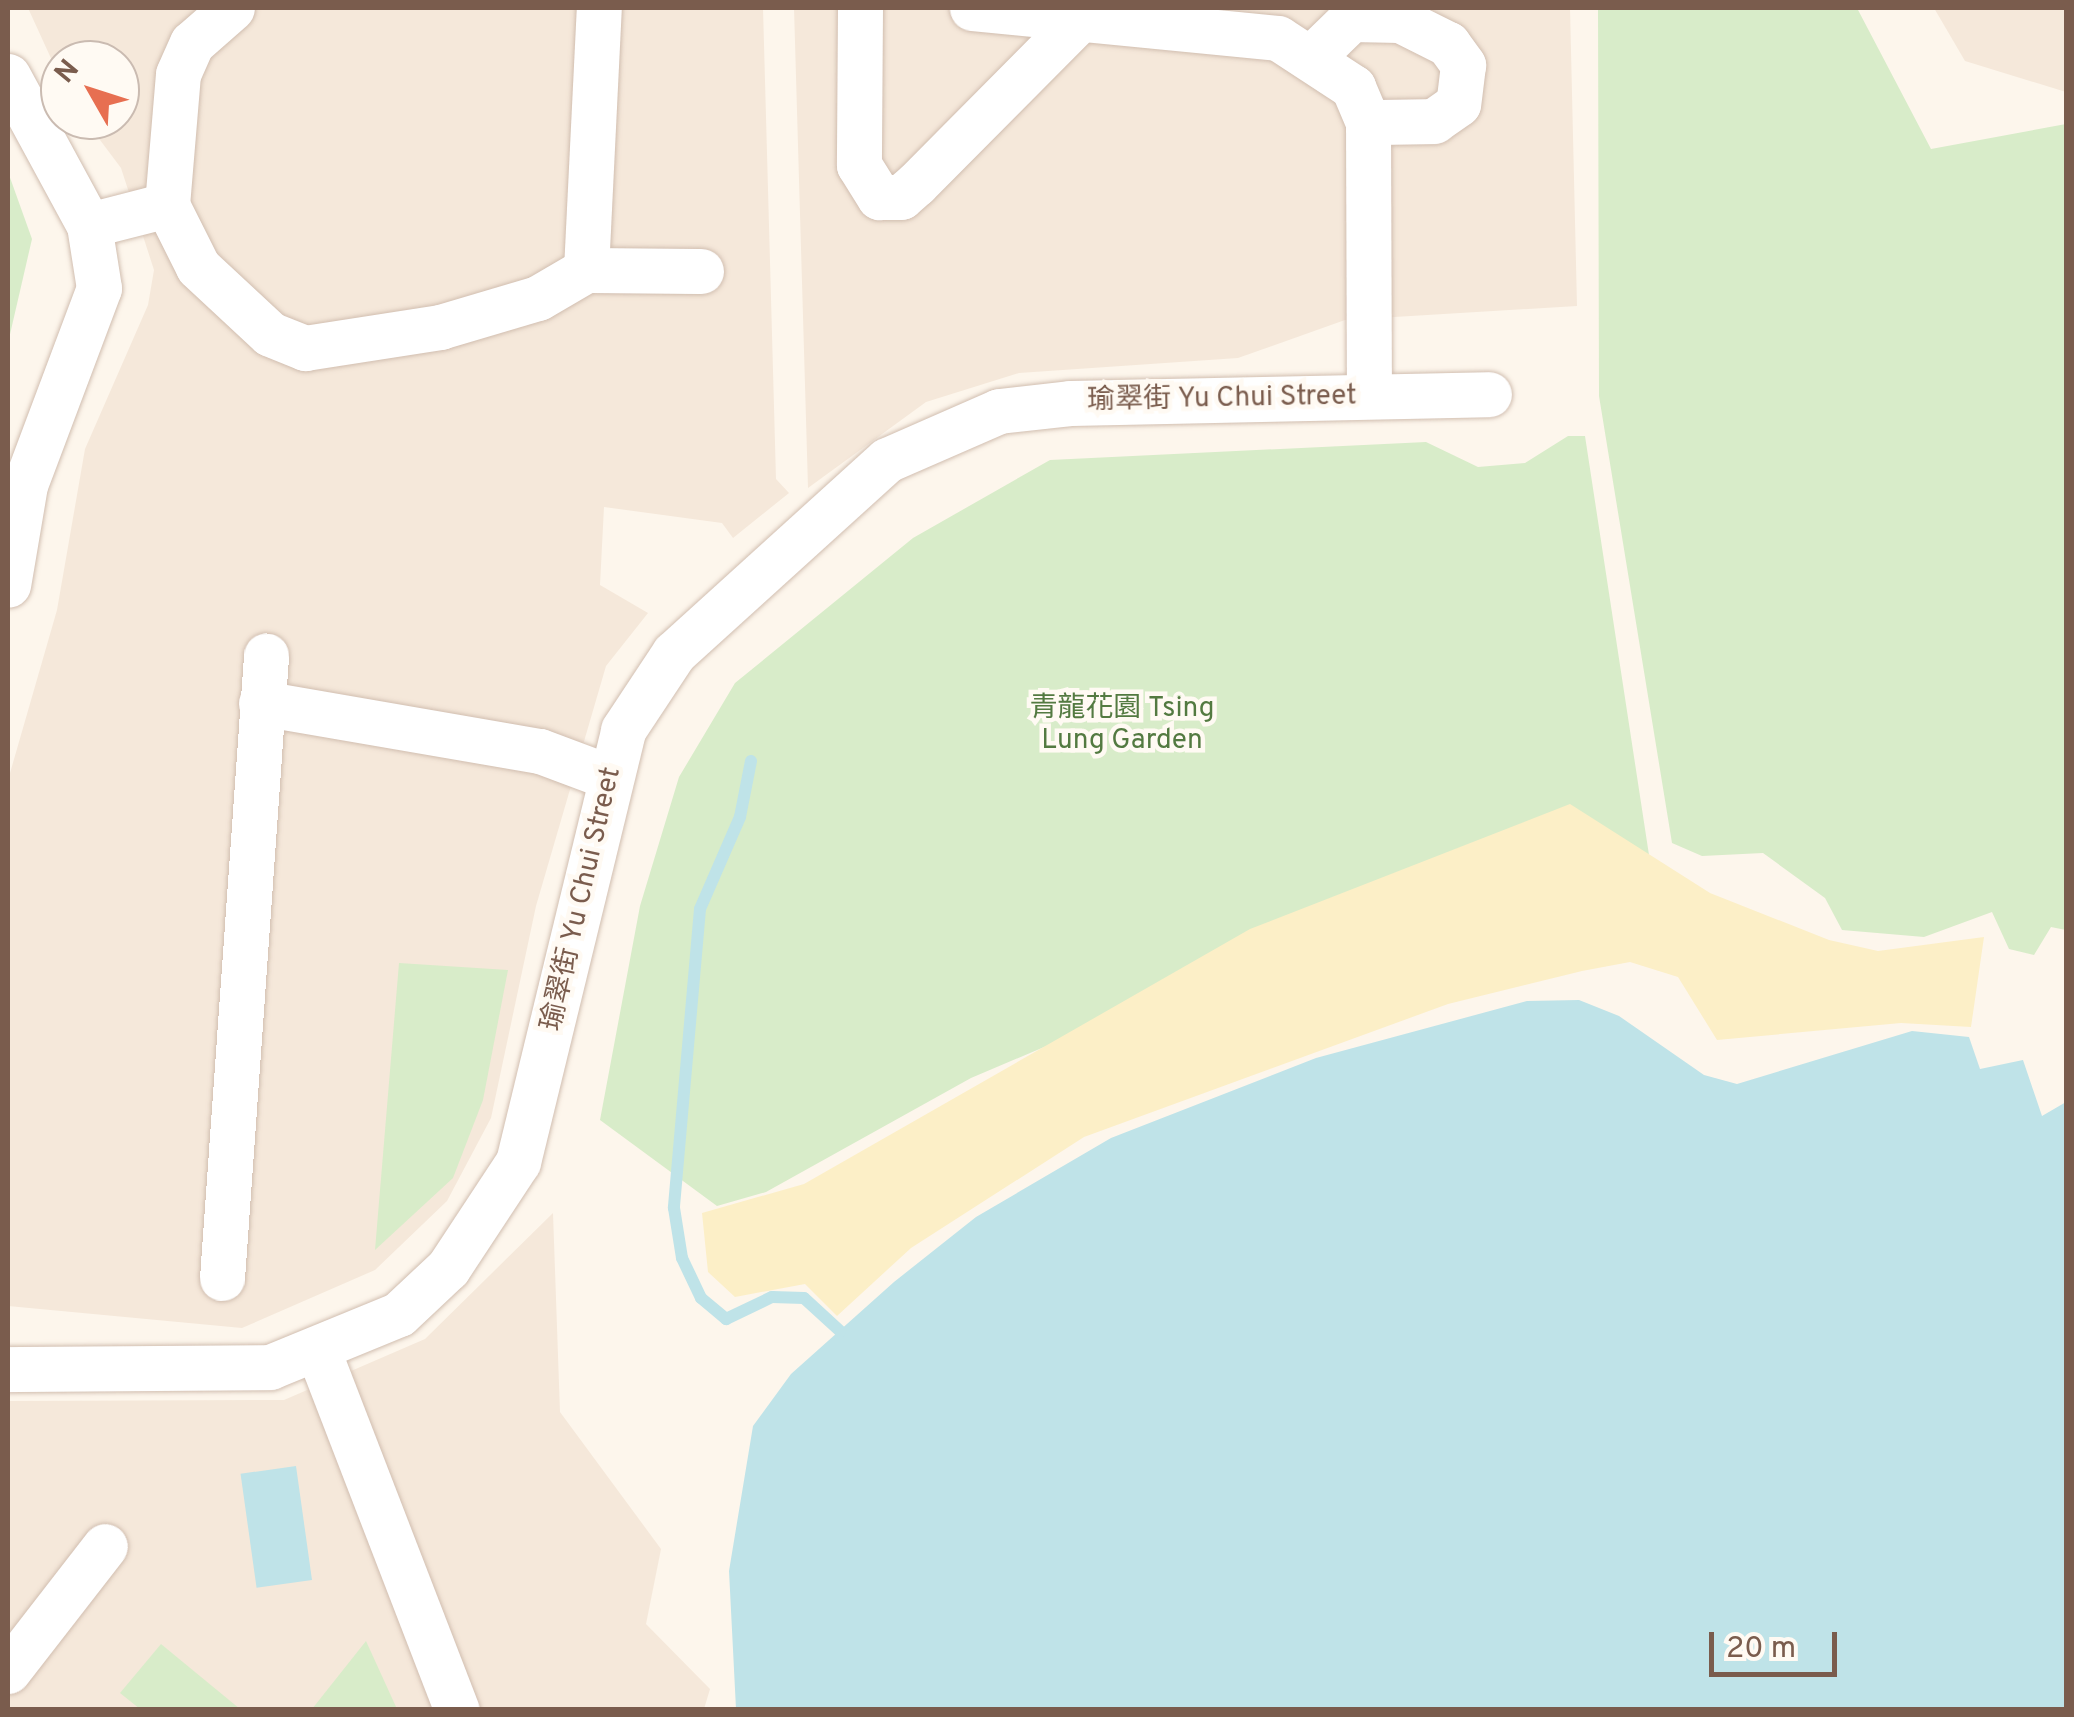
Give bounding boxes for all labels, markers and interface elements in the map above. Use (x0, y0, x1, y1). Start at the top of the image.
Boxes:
north arrow (40, 40, 140, 140)
text: N (48, 53, 89, 92)
street label: 瑜翠街 Yu Chui Street (1087, 380, 1357, 418)
park label: 青龍花園 Tsing Lung Garden (1029, 692, 1215, 758)
street label: 瑜翠街 Yu Chui Street (535, 764, 629, 1034)
scale bar (1714, 1612, 1842, 1674)
text: 20 m (1726, 1631, 1796, 1668)

